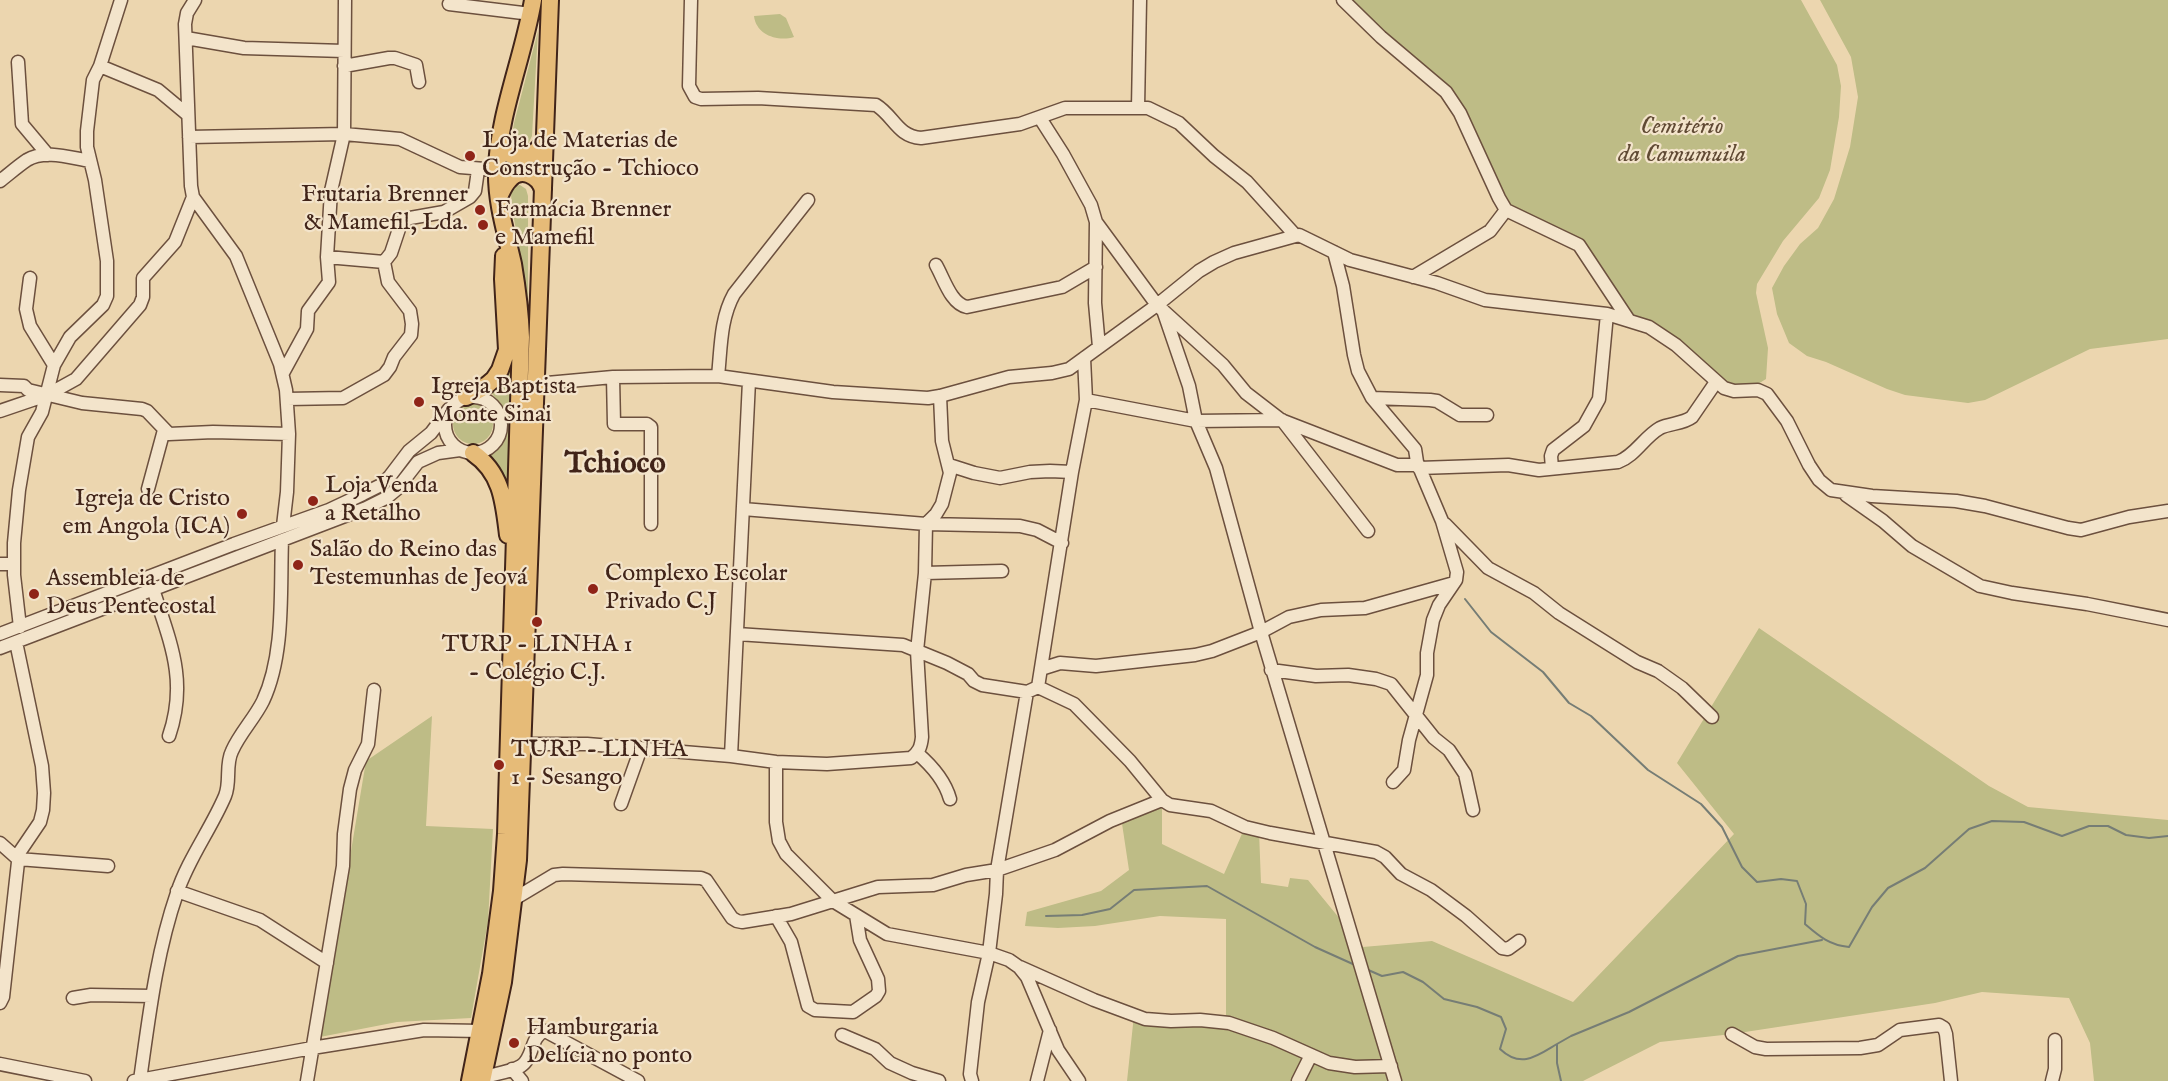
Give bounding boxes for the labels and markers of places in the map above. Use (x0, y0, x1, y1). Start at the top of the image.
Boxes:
place label: Loja de Materias de Construção - Tchioco (482, 128, 699, 184)
marker: Loja de Materias de Construção - Tchioco (463, 149, 477, 163)
place label: Frutaria Brenner & Mamefil, Lda. (301, 182, 468, 238)
place label: Farmácia Brenner e Mamefil (495, 197, 671, 253)
marker: Frutaria Brenner & Mamefil, Lda. (473, 203, 487, 217)
marker: Farmácia Brenner e Mamefil (476, 218, 490, 232)
place label: Igreja Baptista Monte Sinai (431, 374, 576, 430)
marker: Igreja Baptista Monte Sinai (412, 395, 426, 409)
place label: Loja Venda a Retalho (325, 473, 438, 529)
place label: Igreja de Cristo em Angola (ICA) (63, 486, 230, 542)
marker: Loja Venda a Retalho (306, 494, 320, 508)
marker: Igreja de Cristo em Angola (ICA) (235, 507, 249, 521)
place label: Salão do Reino das Testemunhas de Jeová (310, 537, 527, 593)
marker: Salão do Reino das Testemunhas de Jeová (291, 558, 305, 572)
place label: Complexo Escolar Privado C.J (605, 561, 788, 617)
place label: Assembleia de Deus Pentecostal (46, 566, 216, 622)
marker: Complexo Escolar Privado C.J (586, 582, 600, 596)
marker: Assembleia de Deus Pentecostal (27, 587, 41, 601)
marker: TURP - LINHA 1 - Colégio C.J. (530, 615, 544, 629)
place label: TURP - LINHA 1 - Colégio C.J. (442, 632, 632, 688)
place label: TURP - LINHA 1 - Sesango (511, 737, 688, 793)
marker: TURP - LINHA 1 - Sesango (492, 758, 506, 772)
place label: Hamburgaria Delícia no ponto (526, 1015, 692, 1071)
marker: Hamburgaria Delícia no ponto (507, 1036, 521, 1050)

